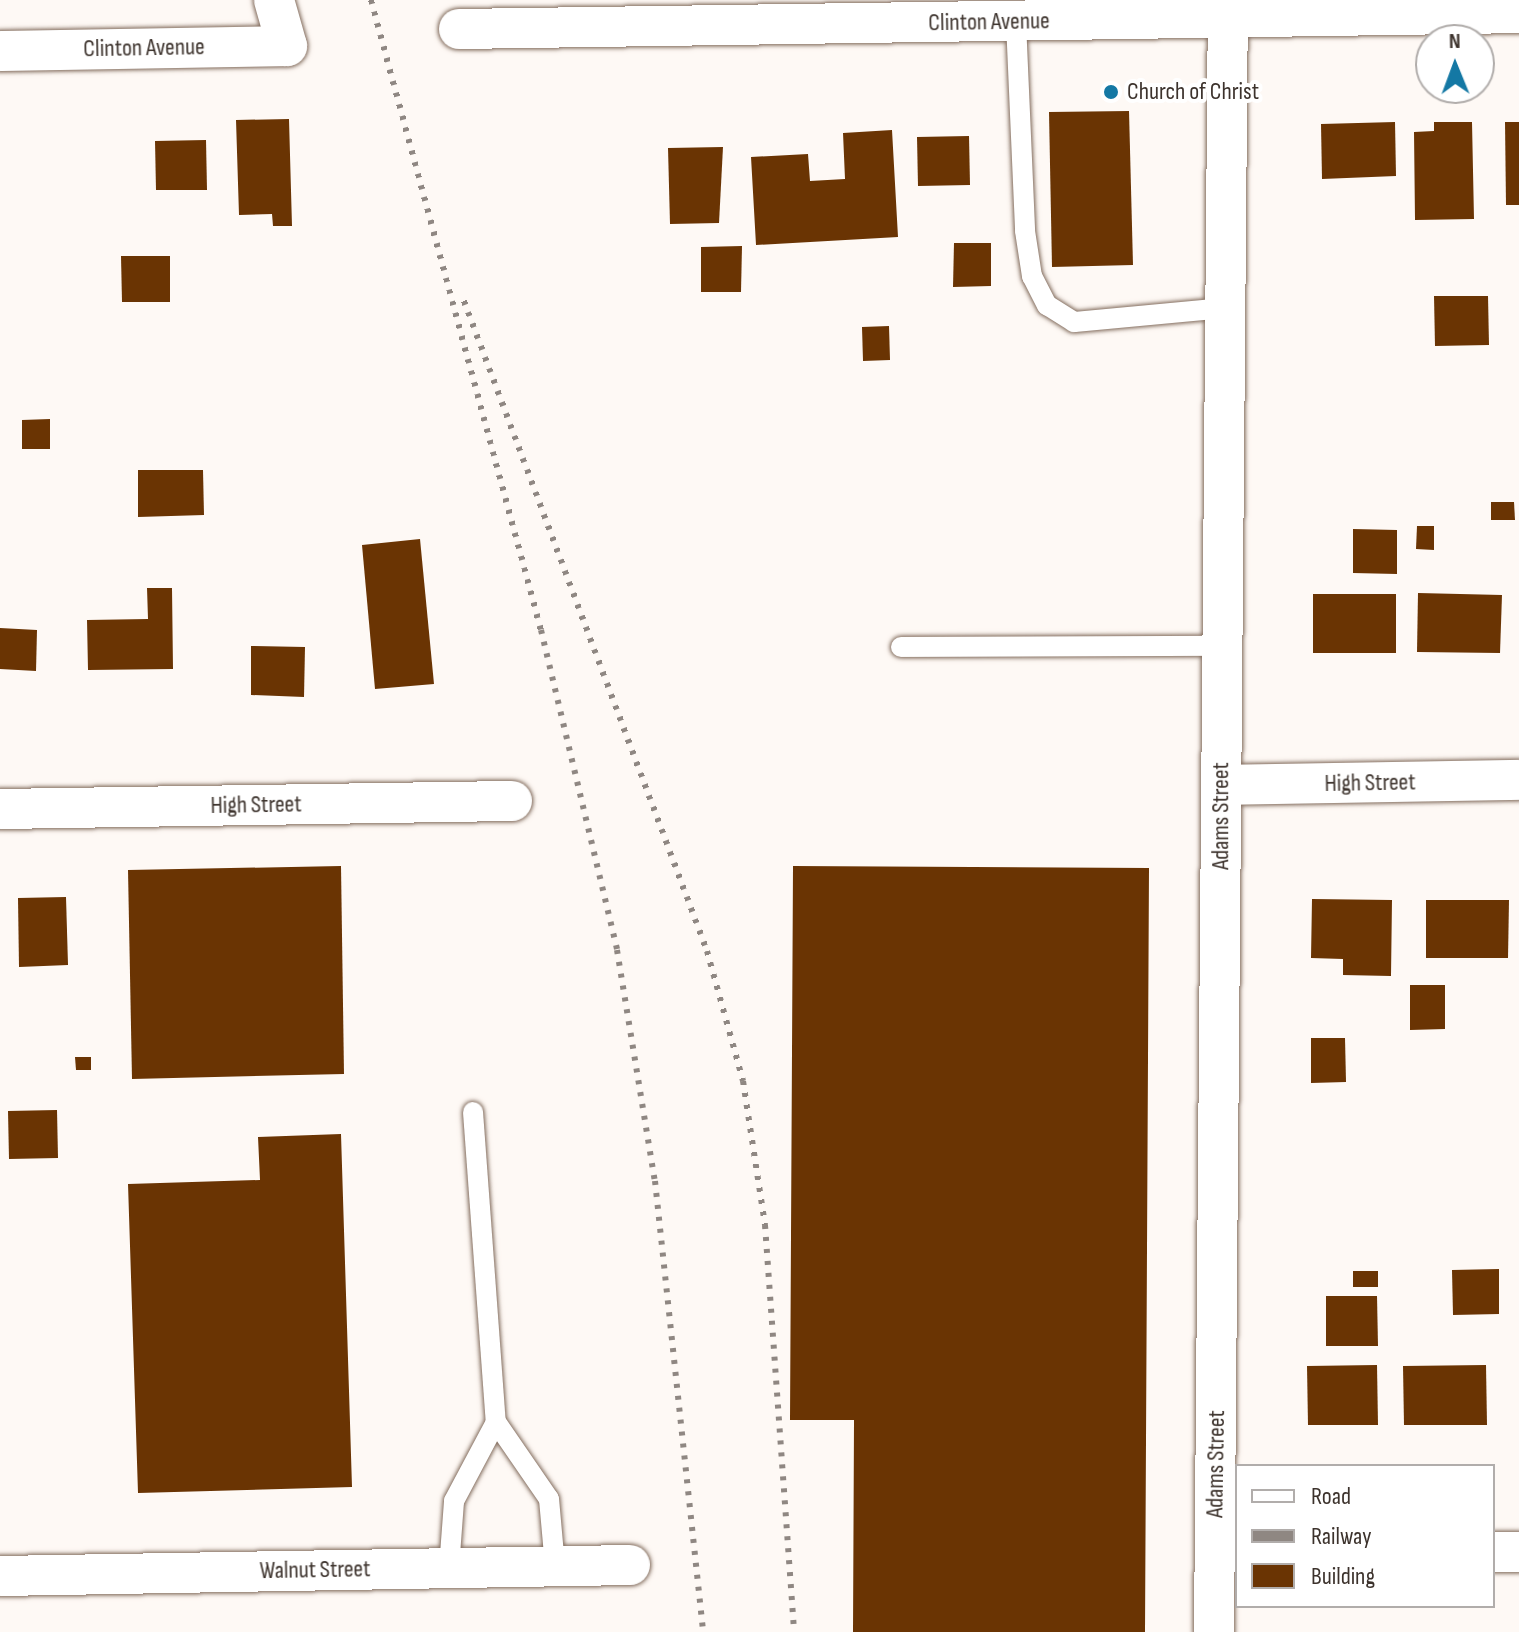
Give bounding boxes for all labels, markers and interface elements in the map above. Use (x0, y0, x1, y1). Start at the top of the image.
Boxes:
street label: Clinton Avenue (928, 7, 1050, 37)
north arrow (1415, 24, 1495, 104)
text: N (1448, 28, 1461, 55)
street label: Clinton Avenue (83, 33, 205, 63)
place label: Church of Christ (1127, 78, 1259, 106)
marker: Church of Christ (1102, 83, 1120, 101)
street label: Adams Street (1207, 762, 1235, 870)
street label: High Street (1324, 768, 1416, 798)
street label: High Street (210, 790, 302, 820)
street label: Adams Street (1201, 1410, 1231, 1518)
legend (1235, 1464, 1495, 1608)
text: Road (1311, 1482, 1351, 1511)
text: Railway (1311, 1522, 1371, 1551)
street label: Walnut Street (259, 1555, 371, 1585)
text: Building (1311, 1562, 1375, 1591)

